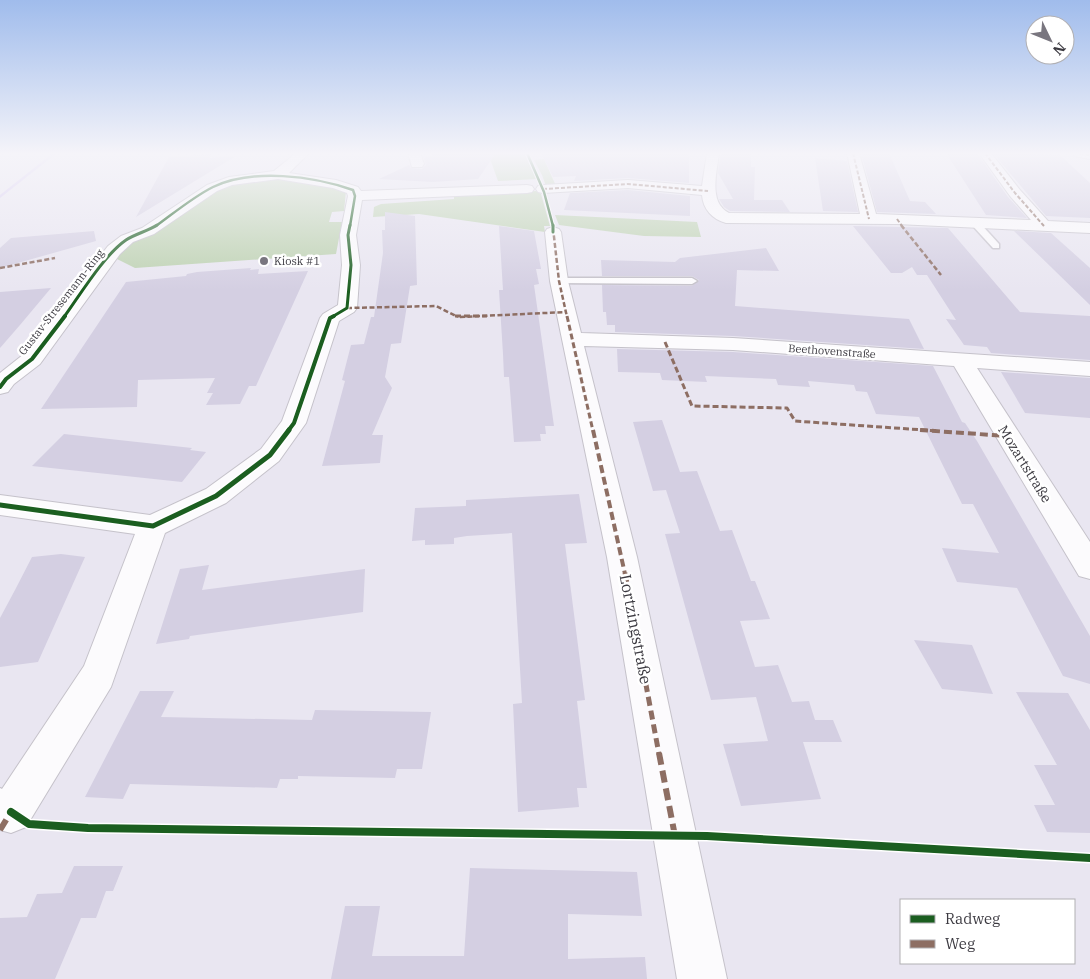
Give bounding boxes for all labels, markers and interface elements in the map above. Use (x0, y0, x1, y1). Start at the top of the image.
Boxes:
north arrow (1025, 15, 1075, 65)
text: N (1049, 39, 1070, 59)
street label: Gustav-Stresemann-Ring (15, 246, 107, 358)
place label: Kiosk #1 (274, 254, 320, 268)
marker: Kiosk #1 (258, 255, 270, 267)
street label: Beethovenstraße (788, 341, 876, 361)
street label: Mozartstraße (994, 422, 1056, 506)
street label: Lortzingstraße (616, 572, 656, 686)
legend (900, 899, 1075, 964)
text: Radweg (945, 909, 1000, 928)
text: Weg (945, 934, 975, 953)

